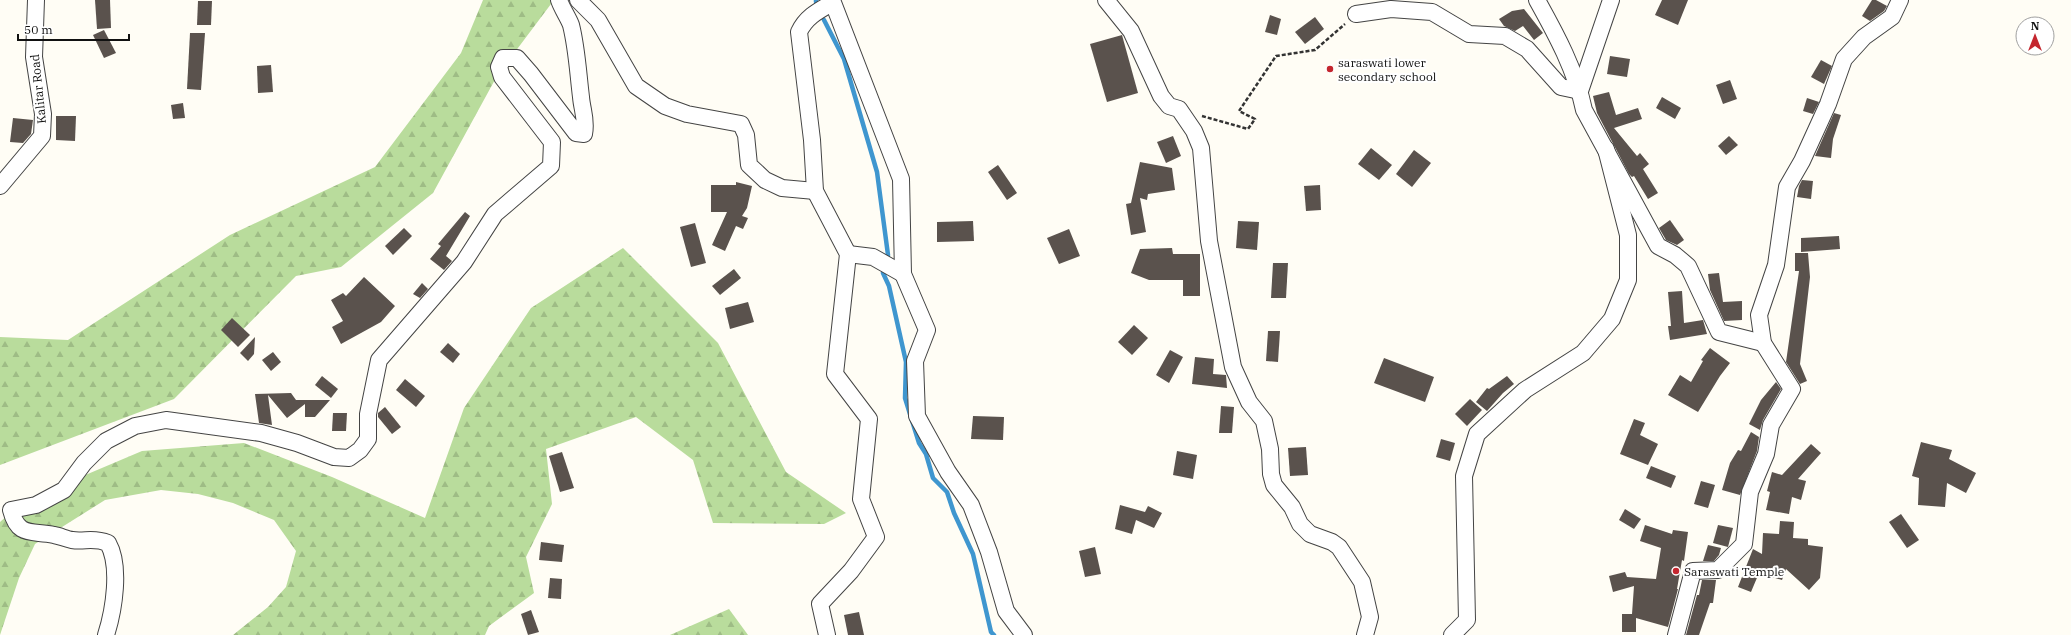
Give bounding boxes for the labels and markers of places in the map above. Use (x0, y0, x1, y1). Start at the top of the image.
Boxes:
place label: saraswati lower secondary school (1338, 55, 1437, 84)
marker: saraswati lower secondary school (1325, 64, 1335, 74)
place label: Saraswati Temple (1684, 564, 1784, 579)
marker: Saraswati Temple (1671, 566, 1681, 576)

